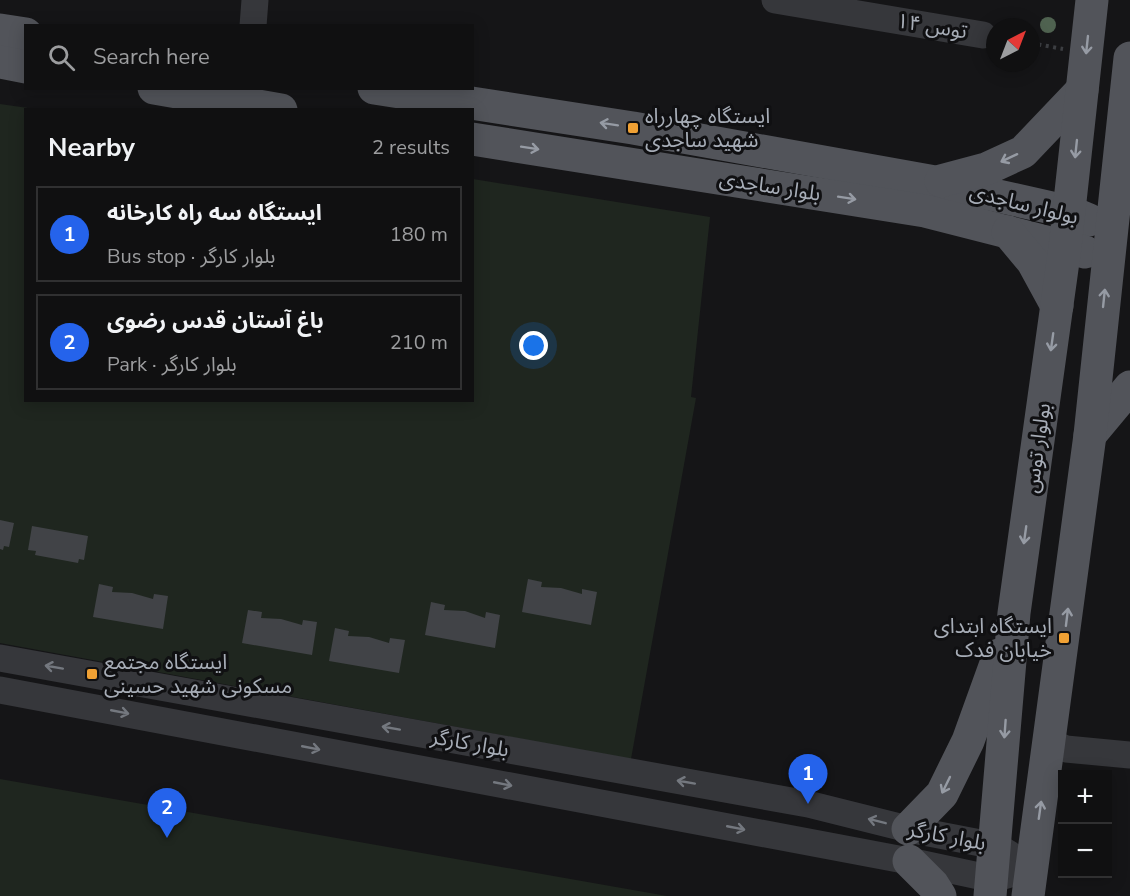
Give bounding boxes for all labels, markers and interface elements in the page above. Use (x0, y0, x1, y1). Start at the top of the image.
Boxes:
street label: توس ۱۴ (895, 7, 969, 45)
north arrow (986, 18, 1040, 72)
search box (24, 24, 474, 90)
one-way arrow (1081, 35, 1092, 55)
icon: search (45, 41, 78, 74)
text: Search here (93, 42, 210, 72)
place label: ایستگاه چهارراه شهید ساجدی (645, 102, 770, 154)
one-way arrow (599, 119, 619, 130)
marker: ایستگاه چهارراه شهید ساجدی (626, 121, 640, 135)
text: Nearby (48, 130, 135, 165)
text: 2 results (372, 134, 450, 161)
one-way arrow (1070, 138, 1081, 158)
one-way arrow (520, 142, 540, 153)
one-way arrow (1001, 153, 1019, 164)
street label: بلوار ساجدی (717, 164, 823, 208)
street label: بولوار ساجدی (967, 177, 1081, 231)
one-way arrow (837, 193, 857, 204)
text: ایستگاه سه راه کارخانه (107, 198, 322, 228)
text: 1 (64, 221, 76, 248)
text: 180 m (390, 221, 448, 248)
text: Bus stop · بلوار کارگر (107, 243, 275, 270)
one-way arrow (1099, 288, 1110, 308)
text: باغ آستان قدس رضوی (107, 306, 324, 336)
text: 2 (64, 329, 76, 356)
text: 210 m (390, 329, 448, 356)
your location (519, 331, 548, 360)
one-way arrow (1047, 332, 1058, 351)
text: Park · بلوار کارگر (107, 351, 237, 378)
street label: بولوار توس (1017, 401, 1057, 495)
one-way arrow (1019, 525, 1030, 545)
one-way arrow (1061, 607, 1072, 627)
place label: ایستگاه ابتدای خیابان فدک (934, 612, 1052, 664)
marker: ایستگاه ابتدای خیابان فدک (1057, 631, 1071, 645)
place label: ایستگاه مجتمع مسکونی شهید حسینی (104, 648, 292, 700)
one-way arrow (45, 661, 65, 672)
marker: ایستگاه مجتمع مسکونی شهید حسینی (85, 667, 99, 681)
one-way arrow (109, 707, 129, 718)
one-way arrow (999, 719, 1010, 739)
one-way arrow (382, 722, 401, 733)
street label: بلوار کارگر (428, 722, 511, 764)
one-way arrow (301, 743, 320, 754)
pin: 1 (788, 754, 828, 804)
map controls (1058, 770, 1112, 878)
button: + (1058, 770, 1112, 824)
one-way arrow (940, 775, 952, 793)
one-way arrow (677, 776, 696, 787)
one-way arrow (492, 779, 512, 790)
pin: 2 (148, 788, 186, 838)
one-way arrow (1034, 800, 1045, 820)
one-way arrow (868, 814, 887, 826)
street label: بلوار کارگر (905, 815, 988, 857)
one-way arrow (725, 823, 745, 834)
button: − (1058, 824, 1112, 878)

